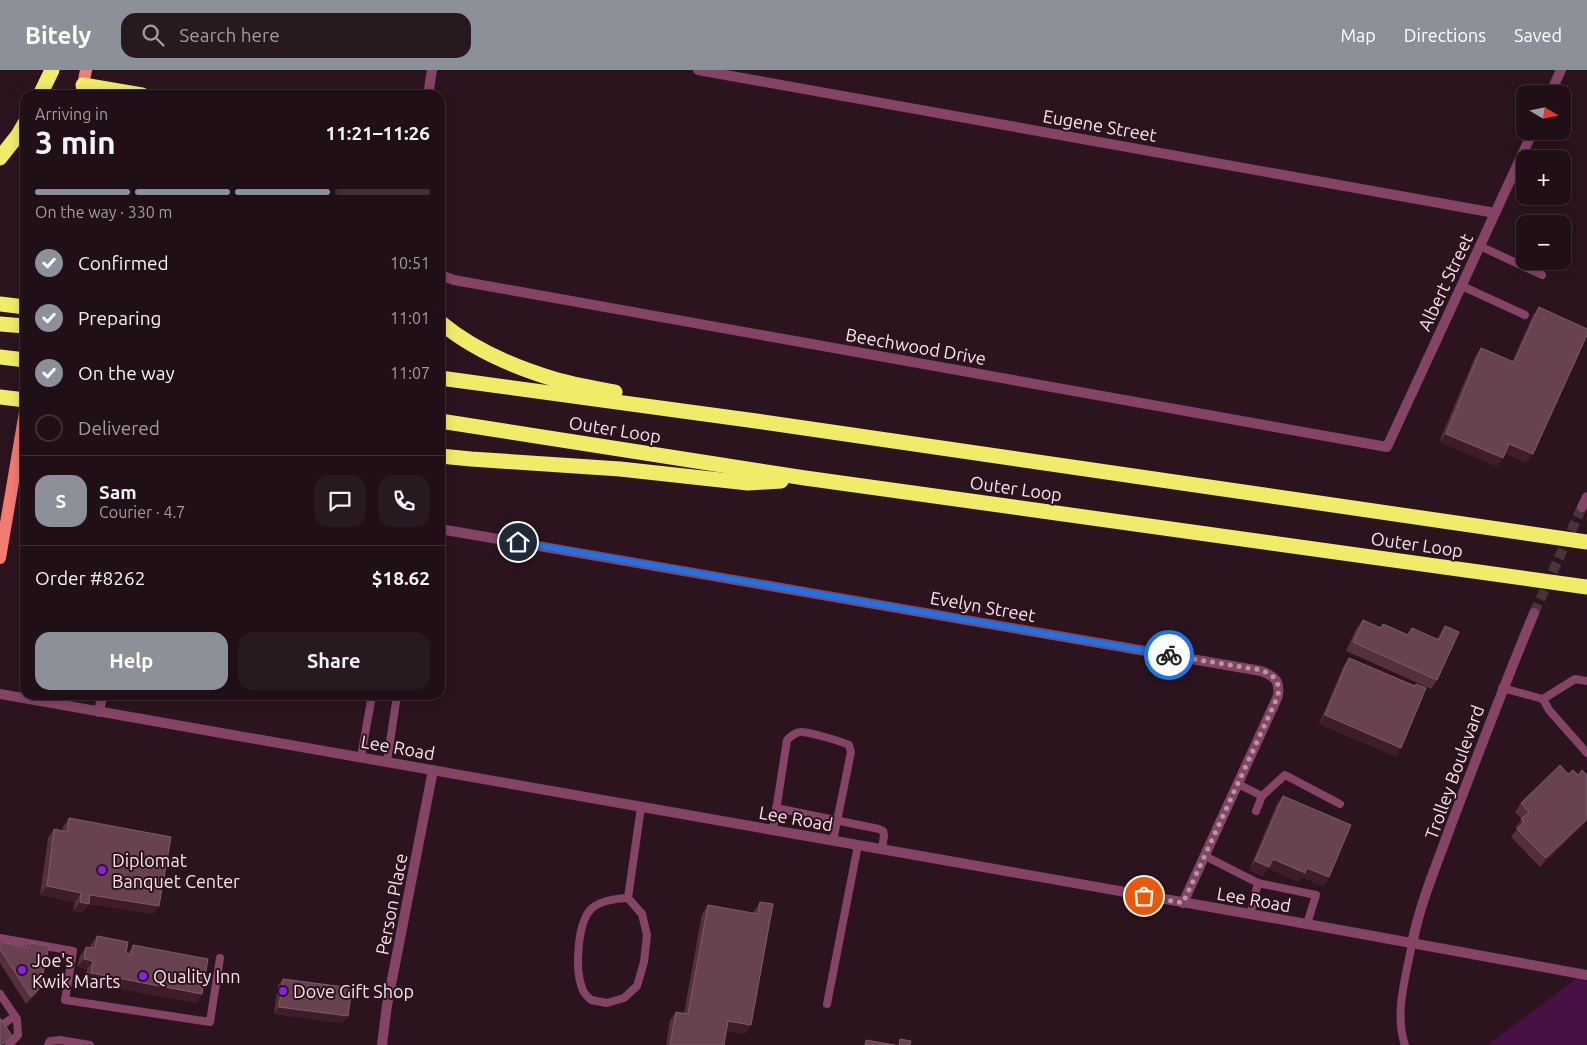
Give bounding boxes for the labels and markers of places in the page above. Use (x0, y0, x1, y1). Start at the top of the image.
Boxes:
pin (497, 521, 539, 563)
place label: Diplomat Banquet Center (112, 850, 240, 891)
marker: Diplomat Banquet Center (96, 864, 108, 876)
pin (1123, 875, 1165, 917)
place label: Joe's Kwik Marts (32, 950, 121, 991)
marker: Joe's Kwik Marts (16, 964, 28, 976)
place label: Quality Inn (153, 966, 241, 987)
marker: Quality Inn (137, 970, 149, 982)
place label: Dove Gift Shop (293, 981, 414, 1001)
marker: Dove Gift Shop (277, 985, 289, 997)

